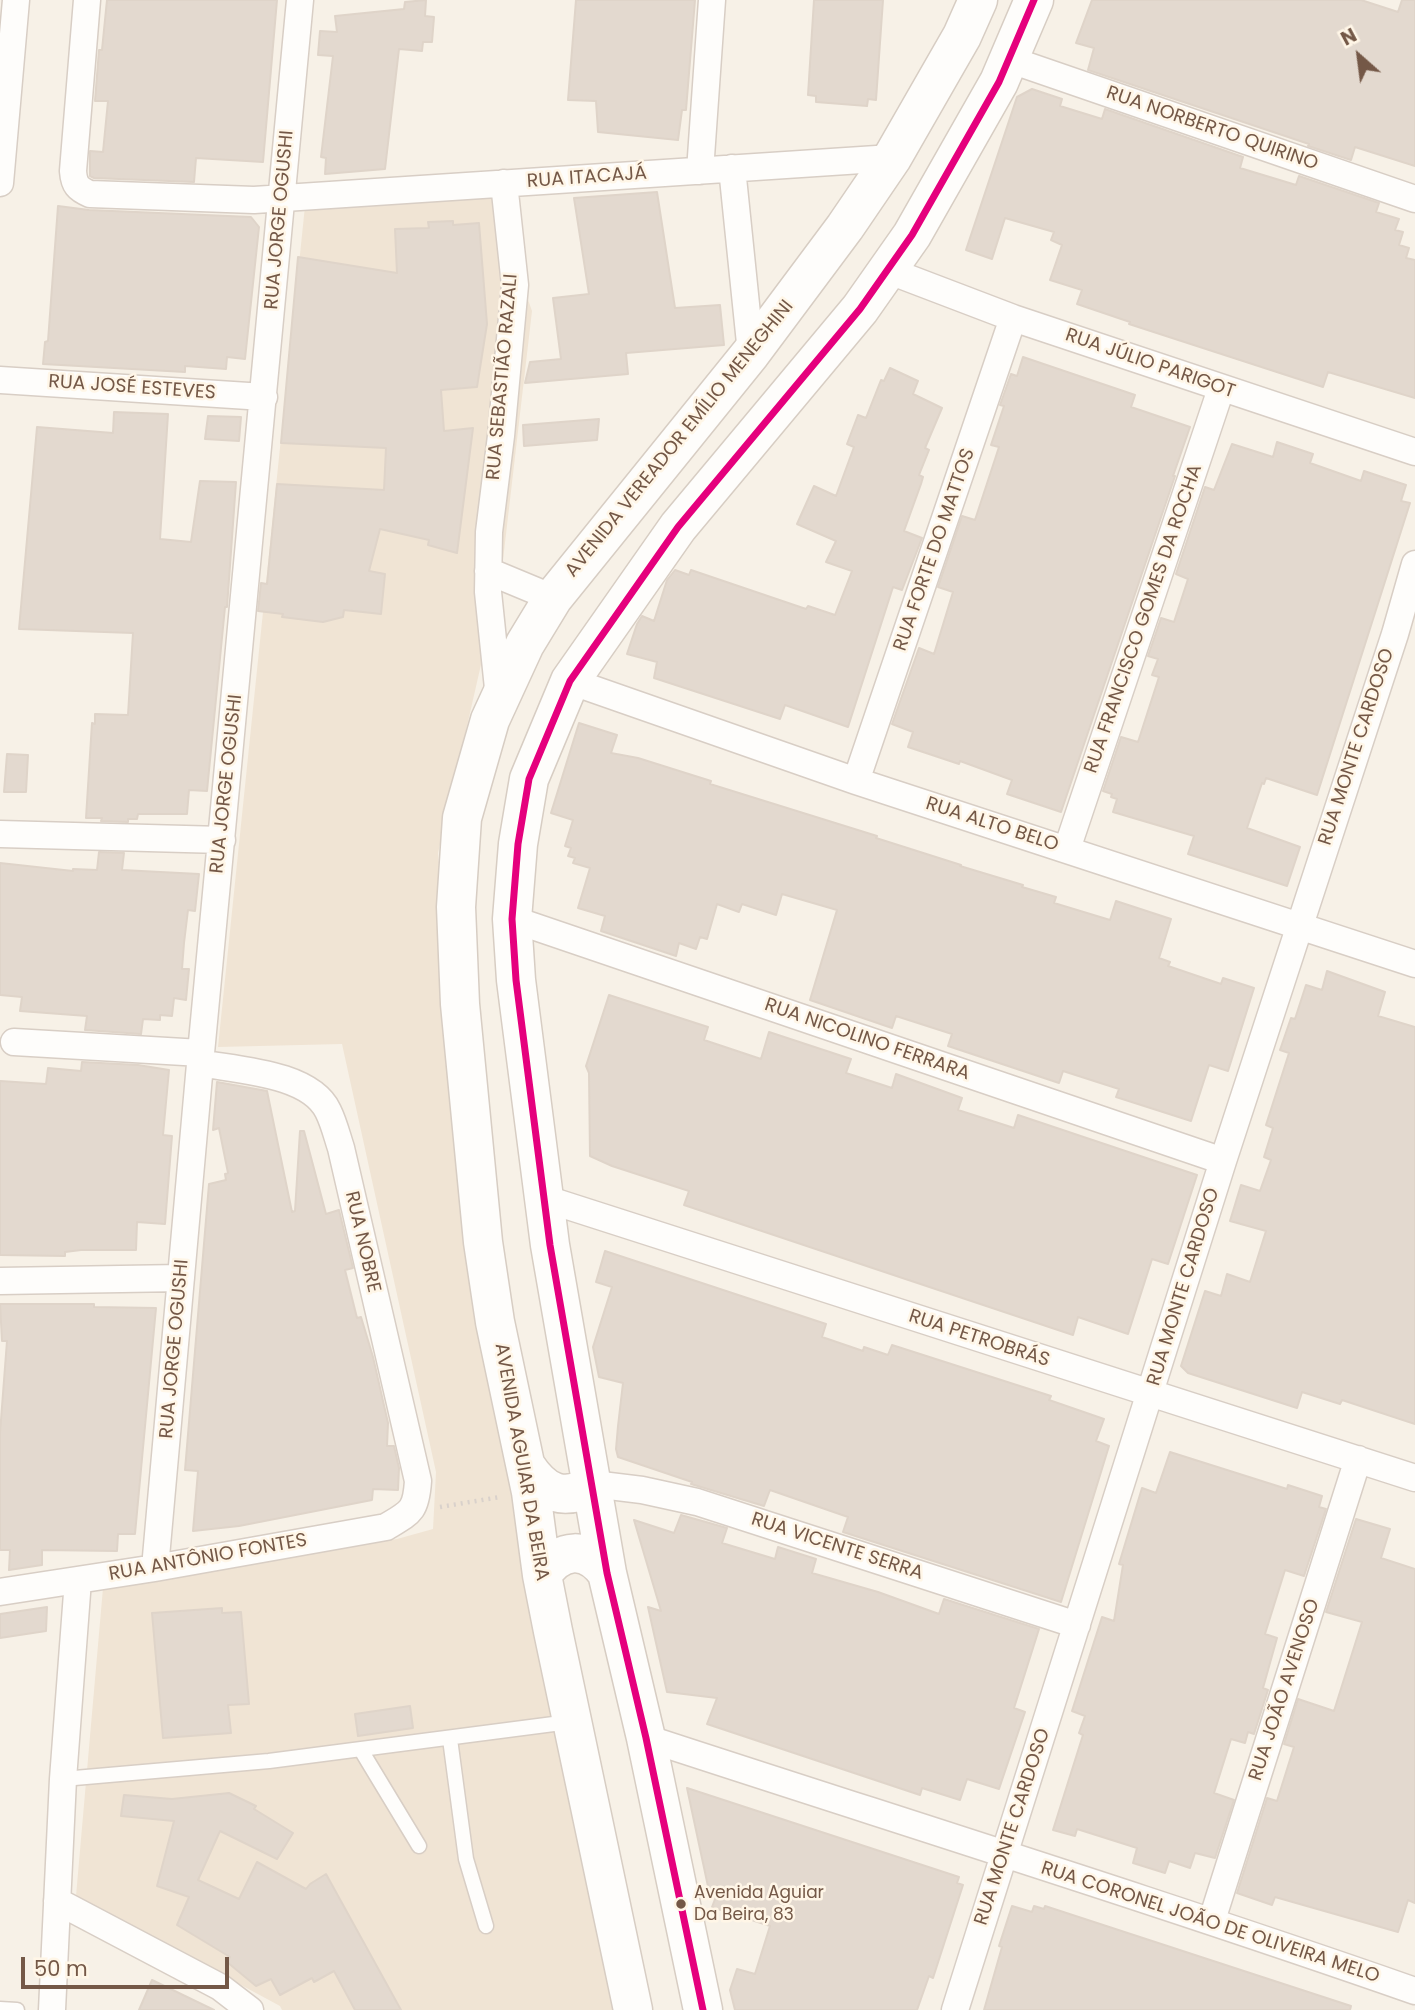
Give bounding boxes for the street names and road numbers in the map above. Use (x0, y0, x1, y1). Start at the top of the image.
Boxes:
street label: RUA NORBERTO QUIRINO (1103, 82, 1321, 176)
street label: RUA JORGE OGUSHI (261, 129, 299, 311)
street label: RUA ITACAJÁ (526, 162, 648, 194)
street label: RUA SEBASTIÃO RAZALI (483, 273, 523, 481)
street label: AVENIDA VEREADOR EMÍLIO MENEGHINI (561, 296, 799, 582)
street label: RUA JÚLIO PARIGOT (1062, 324, 1238, 404)
street label: RUA JOSÉ ESTEVES (47, 371, 217, 405)
street label: RUA FORTE DO MATTOS (890, 446, 980, 654)
street label: RUA FRANCISCO GOMES DA ROCHA (1080, 462, 1208, 776)
street label: RUA MONTE CARDOSO (1314, 646, 1400, 848)
street label: RUA JORGE OGUSHI (206, 693, 248, 875)
street label: RUA ALTO BELO (923, 793, 1061, 857)
street label: RUA NICOLINO FERRARA (761, 994, 973, 1086)
street label: RUA MONTE CARDOSO (1143, 1185, 1225, 1389)
street label: RUA NOBRE (339, 1189, 385, 1295)
street label: RUA JORGE OGUSHI (156, 1258, 194, 1440)
street label: RUA PETROBRÁS (906, 1305, 1052, 1373)
street label: AVENIDA AGUIAR DA BEIRA (489, 1341, 553, 1583)
street label: RUA VICENTE SERRA (748, 1508, 926, 1586)
street label: RUA ANTÔNIO FONTES (107, 1529, 309, 1587)
street label: RUA JOÃO AVENOSO (1245, 1596, 1325, 1784)
street label: RUA MONTE CARDOSO (970, 1726, 1056, 1928)
street label: RUA CORONEL JOÃO DE OLIVEIRA MELO (1038, 1857, 1382, 1989)

